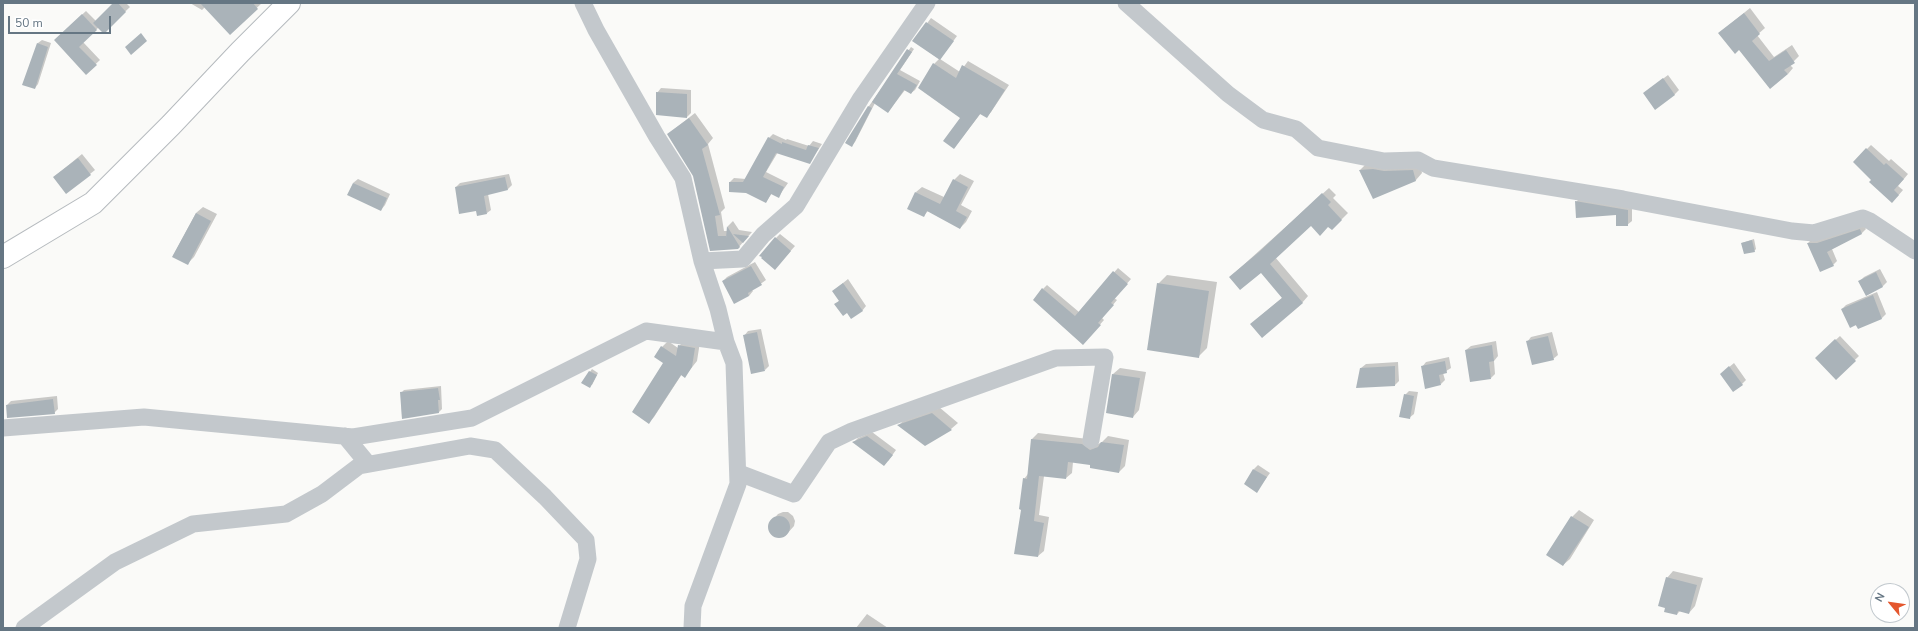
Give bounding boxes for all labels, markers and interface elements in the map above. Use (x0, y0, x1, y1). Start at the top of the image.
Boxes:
scale bar (10, 8, 113, 34)
text: 50 m (15, 15, 43, 31)
north arrow (1870, 583, 1910, 623)
text: N (1871, 590, 1888, 605)

